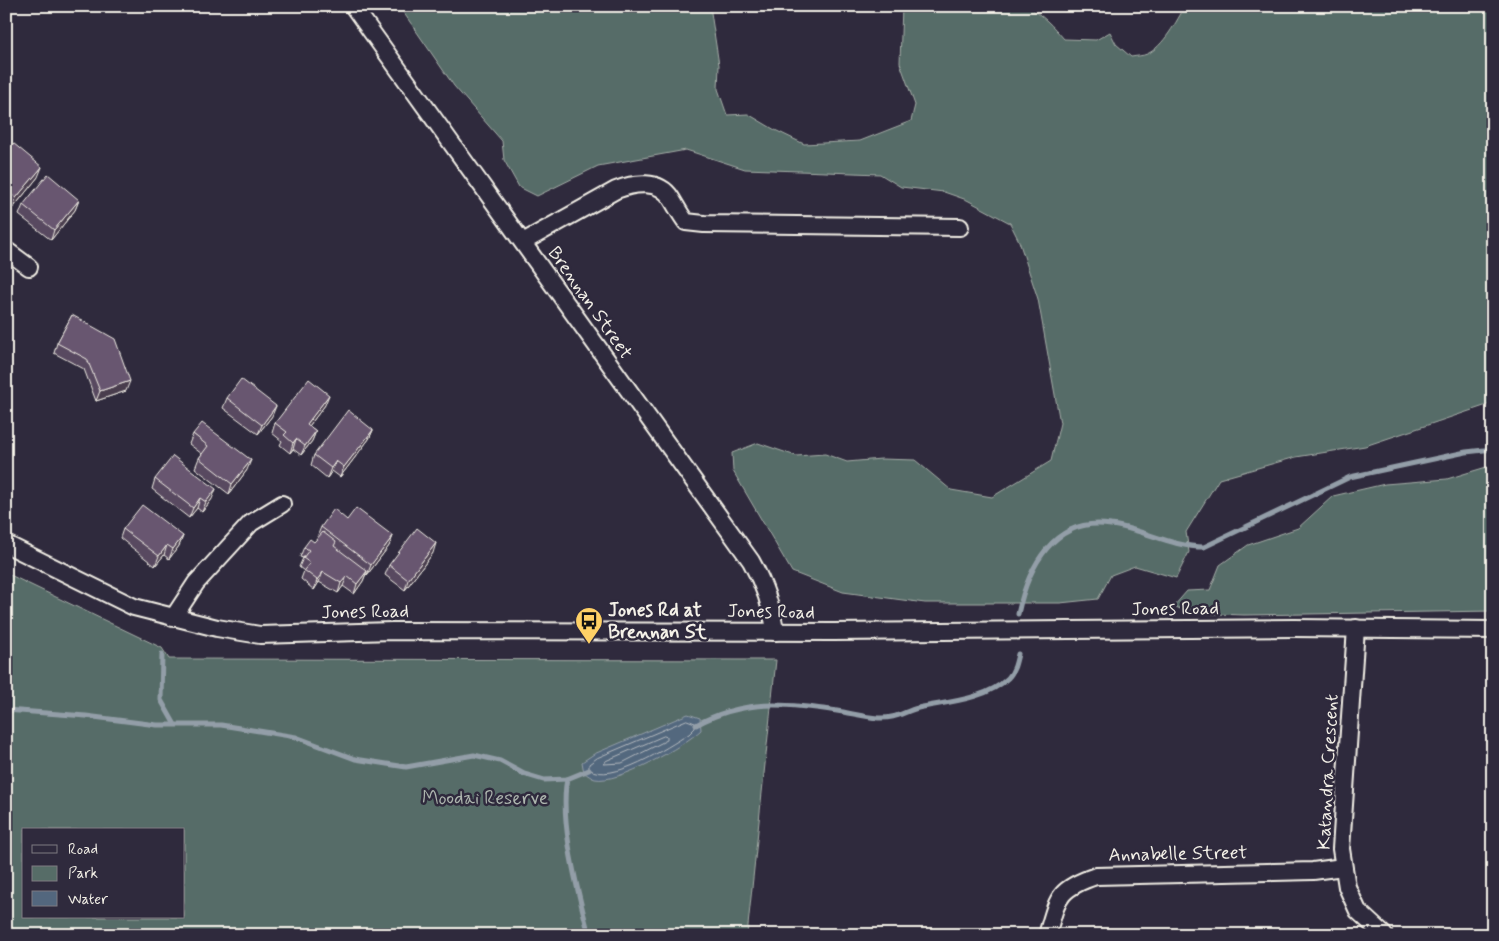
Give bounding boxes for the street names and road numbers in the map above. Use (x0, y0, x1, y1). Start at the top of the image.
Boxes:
street label: Brennan Street (542, 242, 638, 364)
street label: Jones Road (1131, 596, 1219, 622)
street label: Jones Road (321, 599, 409, 625)
street label: Jones Road (727, 599, 815, 625)
street label: Katandra Crescent (1311, 693, 1345, 851)
street label: Annabelle Street (1108, 840, 1248, 868)

